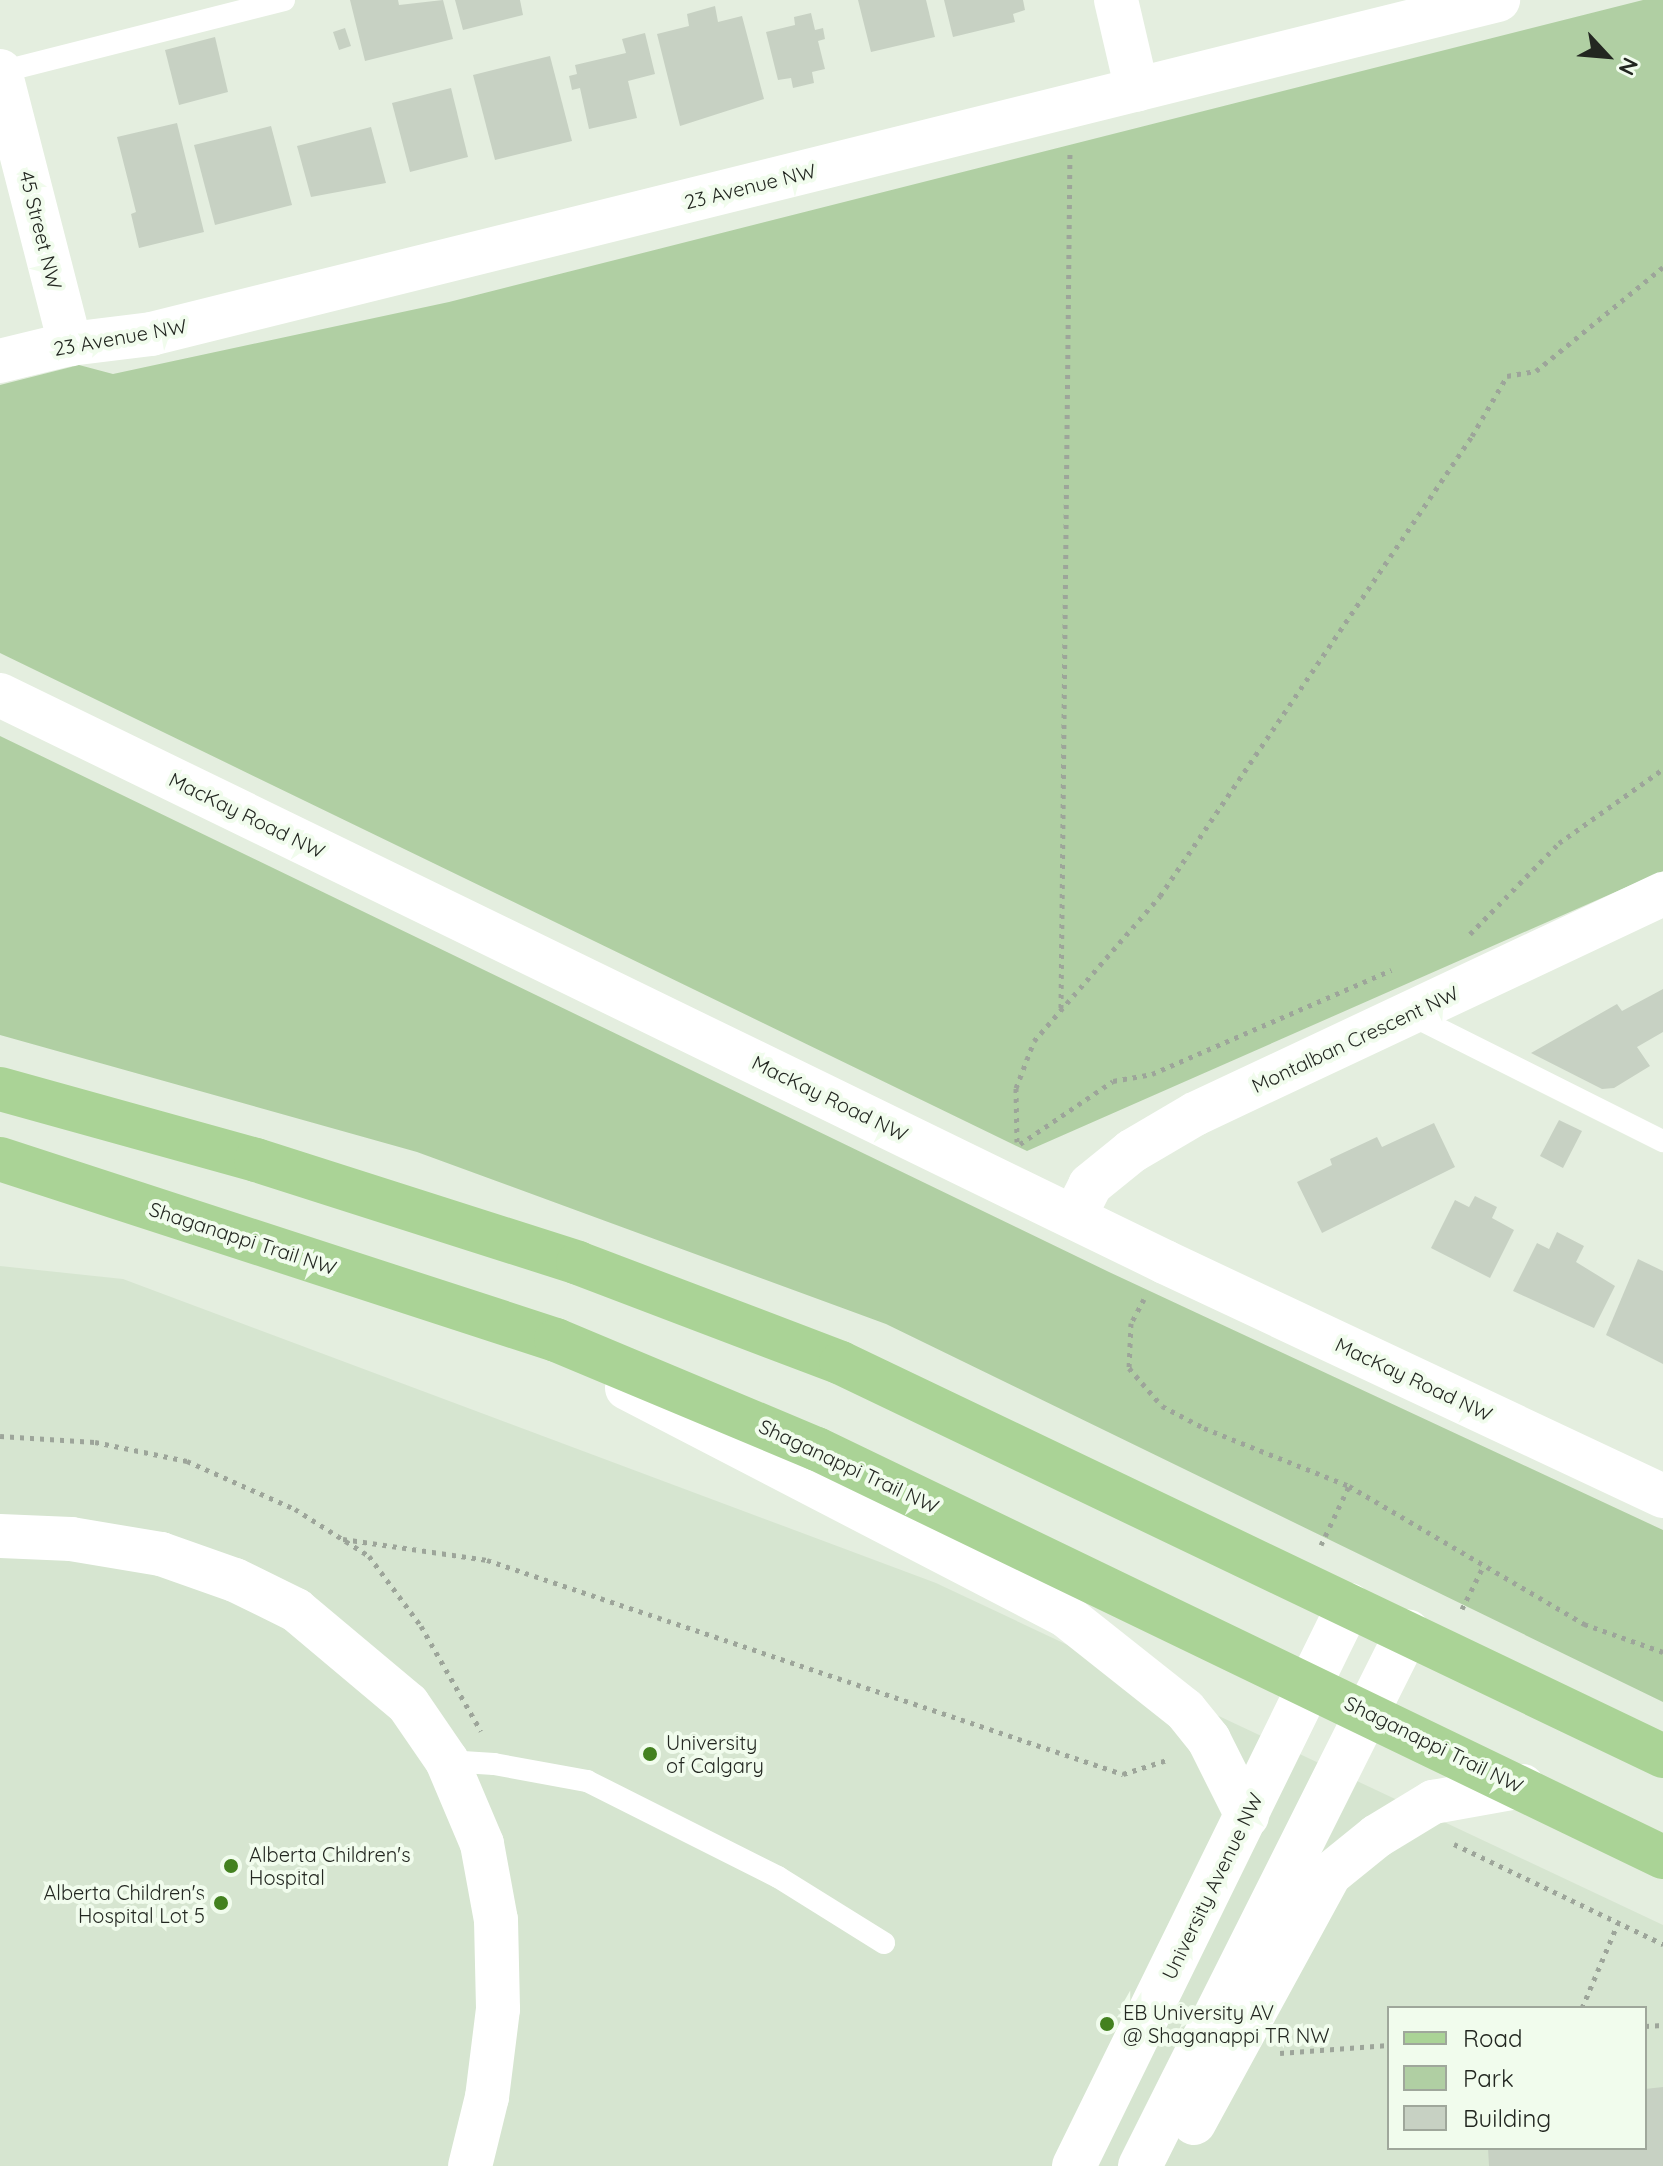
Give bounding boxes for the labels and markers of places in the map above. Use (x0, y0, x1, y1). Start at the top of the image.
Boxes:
place label: University of Calgary (666, 1730, 764, 1777)
marker: University of Calgary (641, 1745, 659, 1763)
place label: Alberta Children's Hospital (249, 1842, 411, 1889)
marker: Alberta Children's Hospital (220, 1855, 242, 1877)
place label: Alberta Children's Hospital Lot 5 (43, 1880, 205, 1927)
marker: Alberta Children's Hospital Lot 5 (212, 1894, 230, 1912)
place label: EB University AV @ Shaganappi TR NW (1123, 2000, 1330, 2047)
marker: EB University AV @ Shaganappi TR NW (1098, 2015, 1116, 2033)

